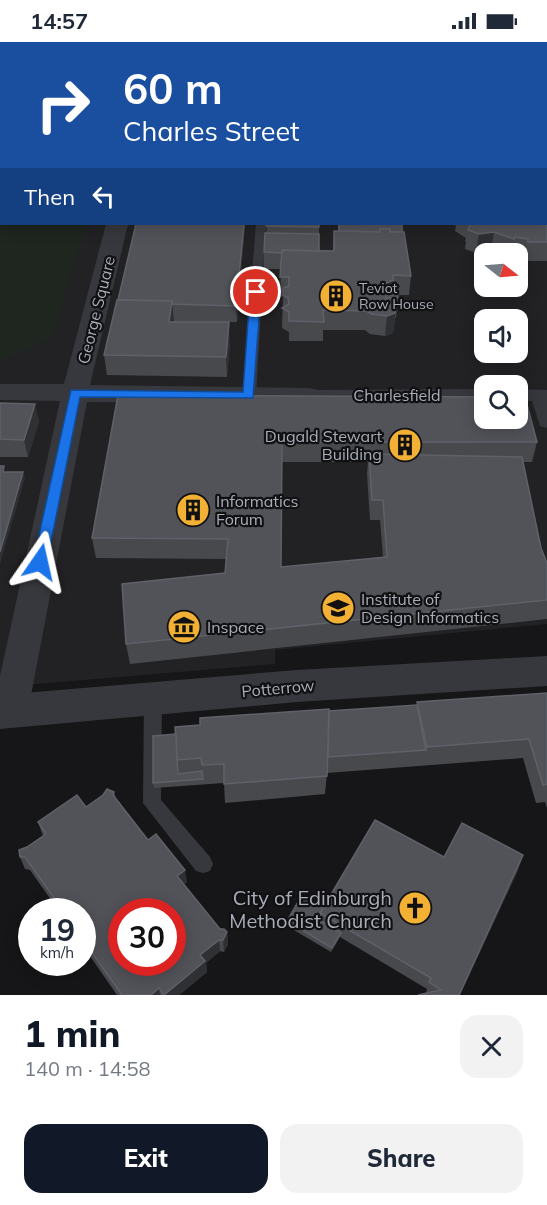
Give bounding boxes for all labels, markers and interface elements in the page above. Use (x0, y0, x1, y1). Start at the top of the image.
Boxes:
text: 14:57 (30, 7, 88, 35)
text: 60 m (123, 62, 223, 115)
icon: right (24, 66, 102, 144)
text: Charles Street (123, 114, 300, 148)
icon: left (87, 180, 120, 213)
text: Then (24, 183, 75, 211)
north arrow (474, 243, 528, 297)
map controls (474, 243, 528, 429)
street label: George Square (73, 254, 119, 366)
pin (230, 266, 281, 317)
icon: arrive (239, 275, 272, 308)
building icon: Teviot Row House (318, 278, 354, 314)
place label: Teviot Row House (359, 279, 434, 313)
button: sound (474, 309, 528, 363)
button: search (474, 375, 528, 429)
street label: Charlesfield (353, 385, 441, 405)
place label: Dugald Stewart Building (265, 426, 382, 464)
building icon: Dugald Stewart Building (387, 427, 423, 463)
place label: Informatics Forum (216, 491, 299, 529)
building icon: Informatics Forum (175, 492, 211, 528)
position arrow (8, 530, 72, 594)
place label: Institute of Design Informatics (361, 589, 499, 627)
school or university icon: Institute of Design Informatics (320, 590, 356, 626)
museum icon: Inspace (166, 609, 202, 645)
place label: Inspace (207, 617, 264, 637)
street label: Potterrow (241, 675, 315, 701)
place label: City of Edinburgh Methodist Church (229, 885, 392, 933)
church icon: City of Edinburgh Methodist Church (397, 890, 433, 926)
speed limit sign: 30 (108, 898, 186, 976)
text: 19 (39, 911, 75, 949)
text: km/h (40, 943, 74, 962)
text: 1 min (24, 1011, 120, 1056)
button: close (460, 1015, 523, 1078)
text: 140 m · 14:58 (24, 1056, 150, 1081)
button: Exit (24, 1124, 268, 1193)
button: Share (280, 1124, 523, 1193)

